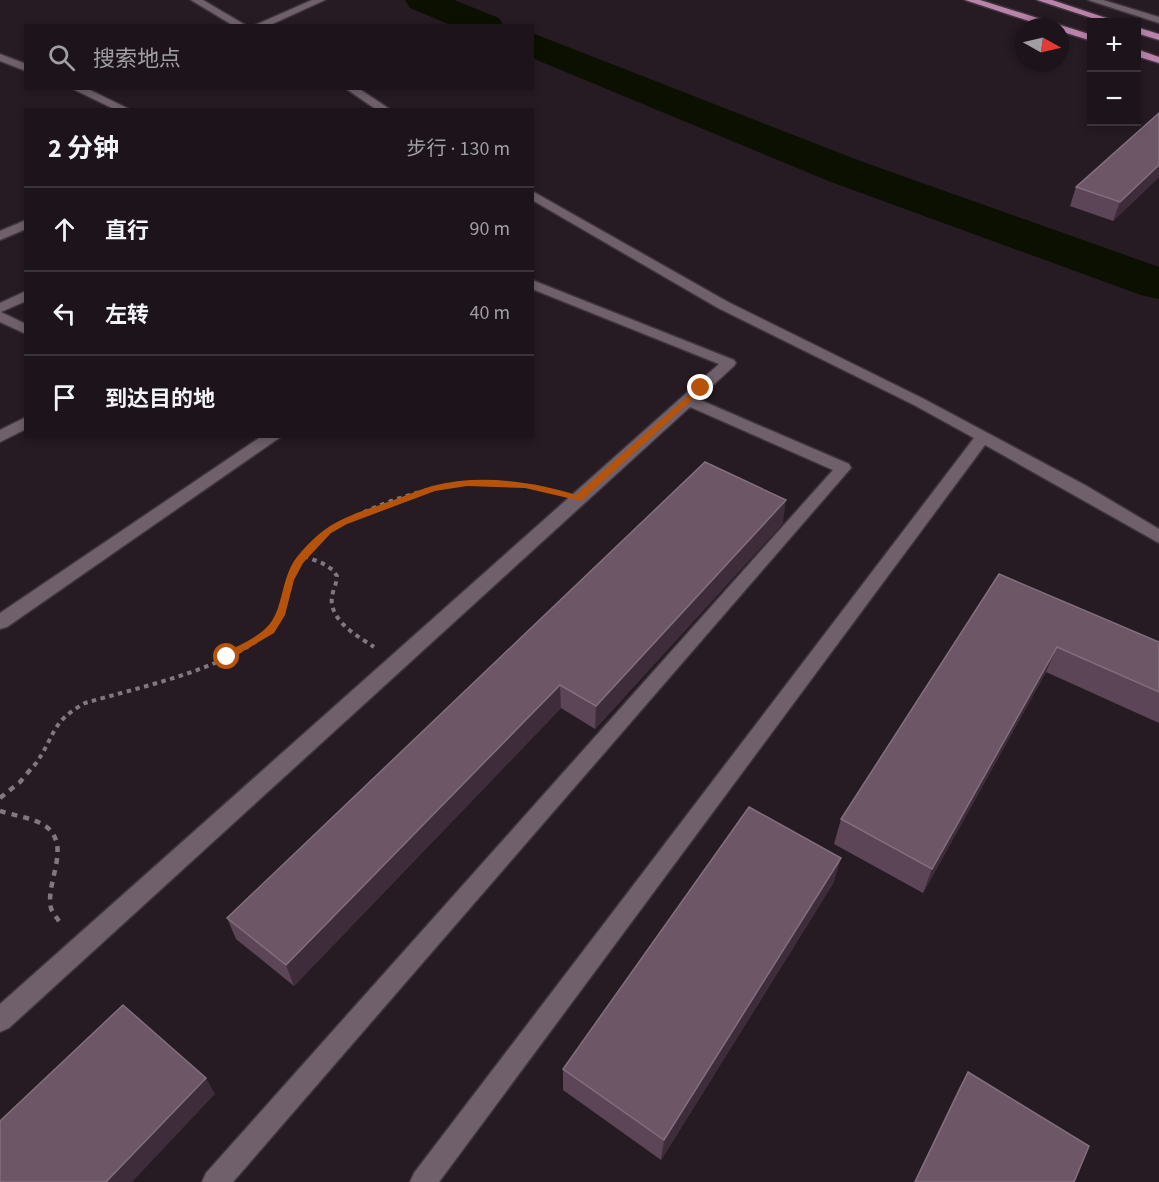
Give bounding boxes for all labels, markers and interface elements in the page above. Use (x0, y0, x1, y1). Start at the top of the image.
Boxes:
north arrow (1015, 18, 1069, 72)
map controls (1087, 18, 1141, 126)
button: + (1087, 18, 1141, 72)
search box (24, 24, 534, 90)
icon: search (45, 41, 78, 74)
text: 搜索地点 (93, 43, 181, 75)
button: − (1087, 72, 1141, 126)
text: 2 分钟 (48, 130, 119, 167)
text: 步行 · 130 m (407, 135, 510, 163)
icon: ahead (48, 213, 81, 246)
text: 直行 (105, 215, 149, 247)
text: 90 m (470, 215, 510, 243)
icon: left (48, 297, 81, 330)
text: 左转 (105, 299, 149, 331)
text: 40 m (470, 299, 510, 327)
route end (687, 374, 713, 400)
icon: arrive (48, 381, 81, 414)
text: 到达目的地 (105, 383, 215, 415)
route start (213, 643, 239, 669)

